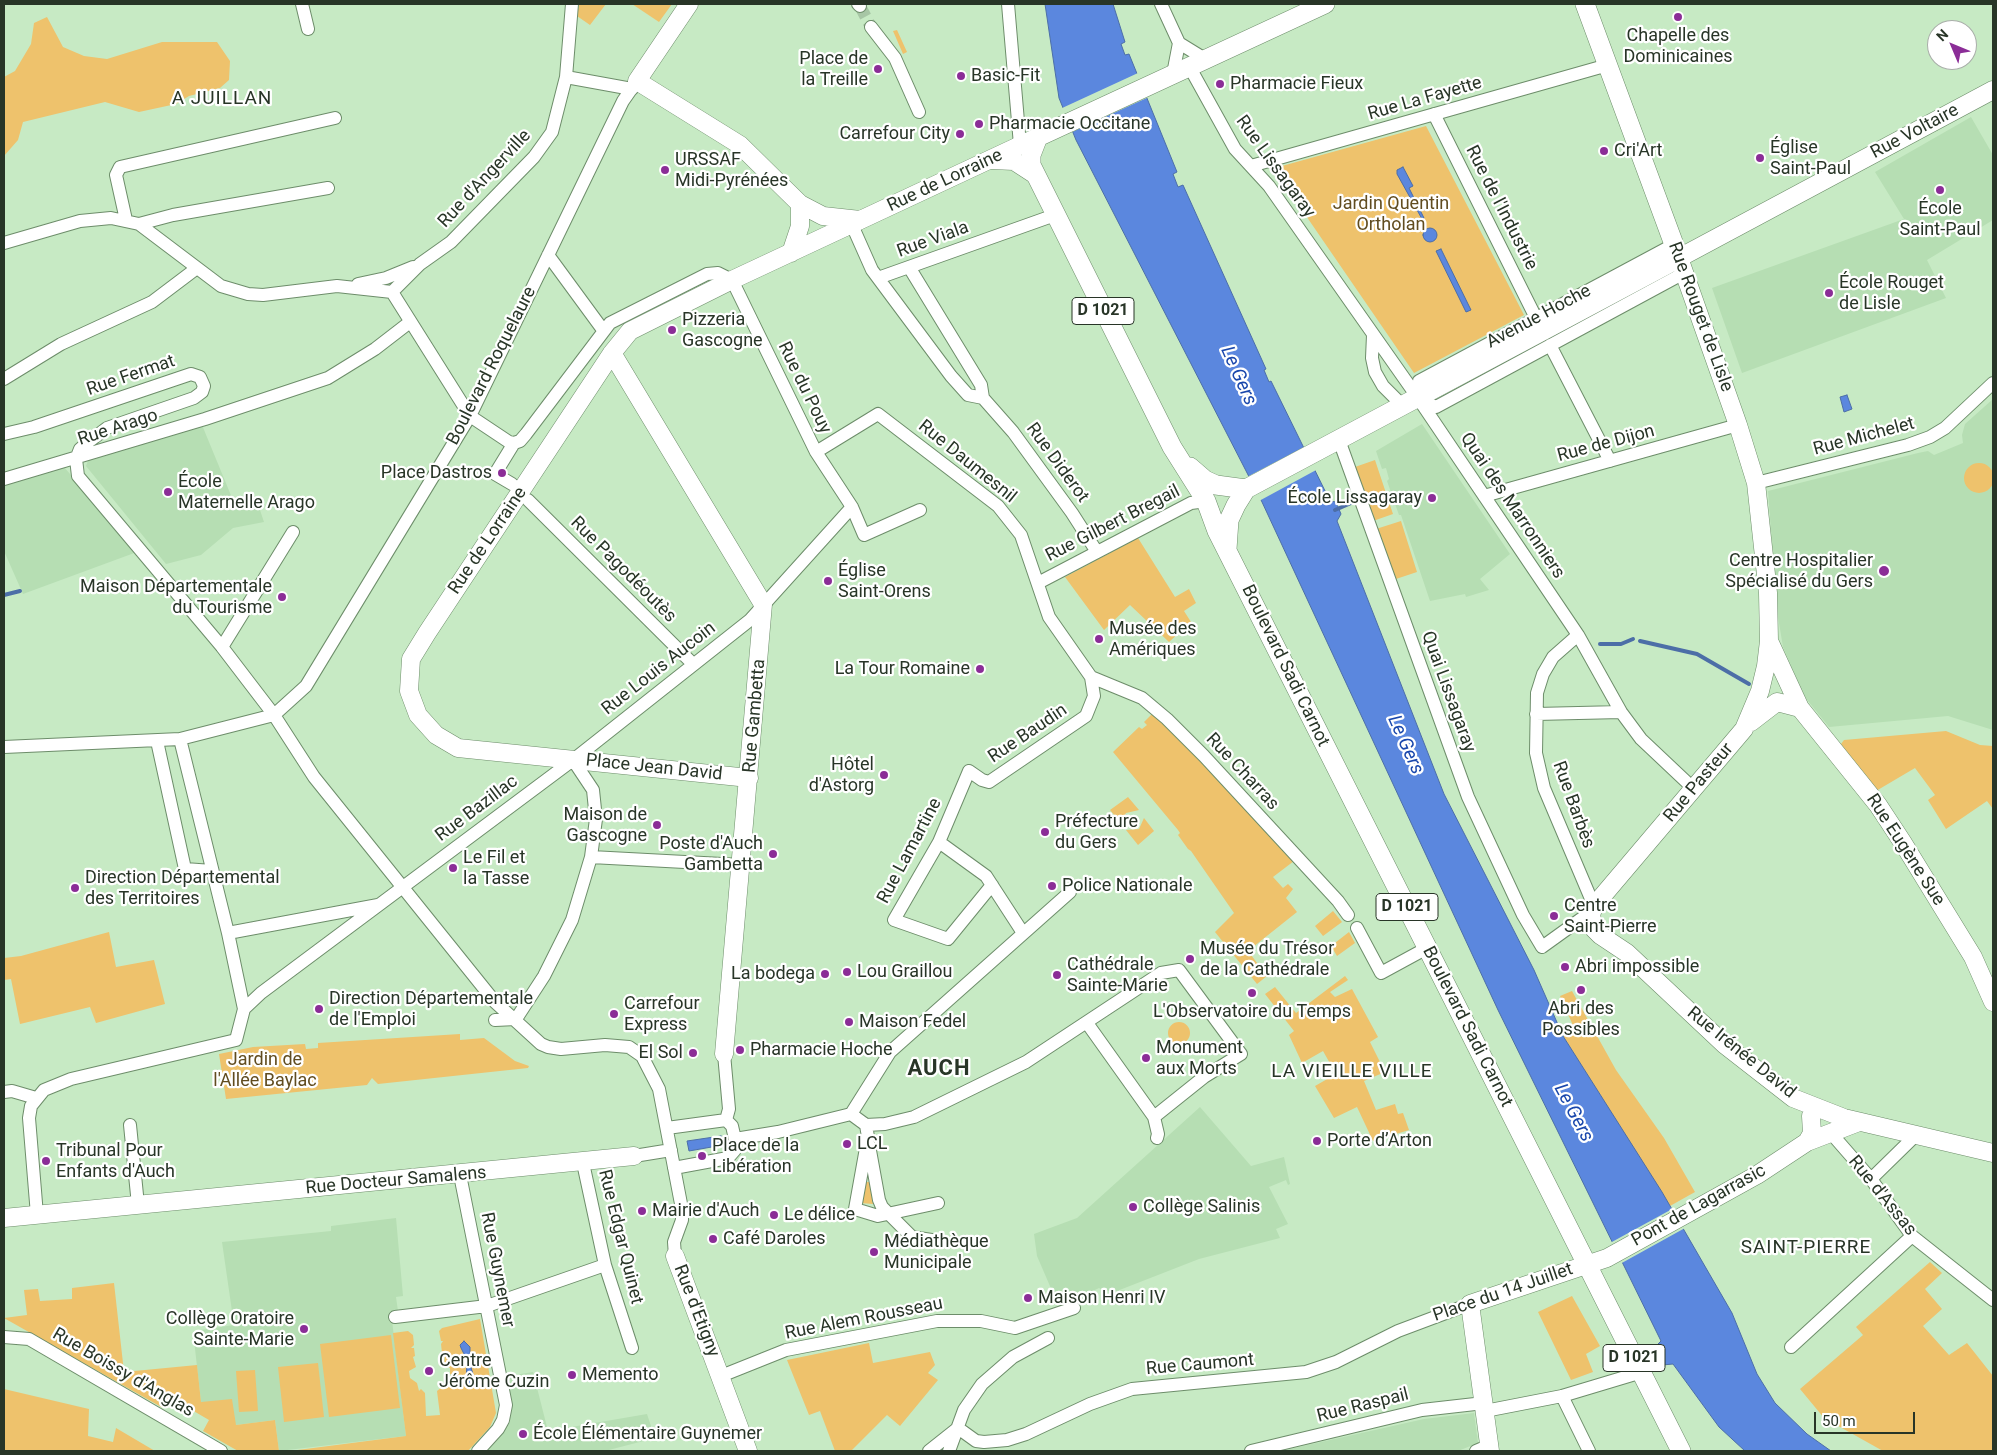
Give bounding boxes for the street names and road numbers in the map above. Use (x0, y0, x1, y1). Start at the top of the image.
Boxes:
street label: Rue La Fayette (1366, 72, 1484, 126)
street label: Rue Voltaire (1867, 100, 1963, 164)
street label: Rue Lissagaray (1231, 112, 1319, 222)
street label: Rue d'Angerville (434, 125, 536, 233)
street label: Rue de l'Industrie (1460, 142, 1542, 274)
street label: Rue de Lorraine (884, 145, 1006, 217)
street label: Rue Viala (894, 217, 972, 263)
street label: Rue Rouget de Lisle (1663, 239, 1737, 395)
street label: Avenue Hoche (1483, 280, 1595, 354)
street label: Boulevard Roquelaure (443, 283, 541, 449)
road number: D 1021 (1072, 298, 1134, 324)
street label: Rue du Pouy (772, 339, 836, 437)
street label: Rue Fermat (84, 351, 178, 401)
street label: Rue Arago (75, 405, 161, 451)
street label: Rue Michelet (1811, 413, 1917, 461)
street label: Rue Daumesnil (914, 416, 1020, 508)
street label: Rue Diderot (1021, 419, 1093, 507)
street label: Rue de Dijon (1555, 421, 1657, 467)
street label: Quai des Marronniers (1455, 429, 1569, 583)
street label: Rue Gilbert Bregail (1042, 481, 1184, 567)
street label: Rue de Lorraine (444, 483, 532, 599)
street label: Rue Pagodéoutès (565, 512, 681, 628)
street label: Boulevard Sadi Carnot (1236, 582, 1334, 750)
street label: Rue Louis Aucoin (598, 618, 720, 720)
street label: Quai Lissagaray (1416, 629, 1480, 755)
street label: Rue Gambetta (739, 658, 771, 774)
street label: Rue Baudin (984, 700, 1072, 768)
street label: Rue Charras (1201, 729, 1283, 815)
street label: Rue Pasteur (1660, 739, 1738, 827)
street label: Place Jean David (585, 750, 723, 786)
street label: Rue Barbès (1547, 759, 1599, 851)
street label: Rue Bazillac (432, 771, 522, 847)
street label: Rue Eugène Sue (1861, 790, 1949, 910)
street label: Rue Lamartine (873, 795, 947, 907)
road number: D 1021 (1376, 894, 1438, 920)
street label: Boulevard Sadi Carnot (1417, 943, 1517, 1111)
street label: Rue Irénée David (1682, 1003, 1800, 1103)
street label: Rue d'Assas (1843, 1152, 1921, 1240)
street label: Pont de Lagarrasic (1628, 1160, 1770, 1252)
street label: Rue Docteur Samalens (305, 1162, 487, 1200)
street label: Rue Edgar Quinet (593, 1168, 647, 1306)
street label: Rue Guynemer (475, 1211, 519, 1329)
street label: Place du 14 Juillet (1430, 1259, 1576, 1327)
street label: Rue d'Etigny (668, 1262, 724, 1360)
street label: Rue Alem Rousseau (783, 1293, 945, 1345)
street label: Rue Boissy d'Anglas (48, 1324, 198, 1422)
road number: D 1021 (1603, 1345, 1665, 1372)
street label: Rue Caumont (1145, 1350, 1255, 1380)
street label: Rue Raspail (1315, 1384, 1411, 1428)

